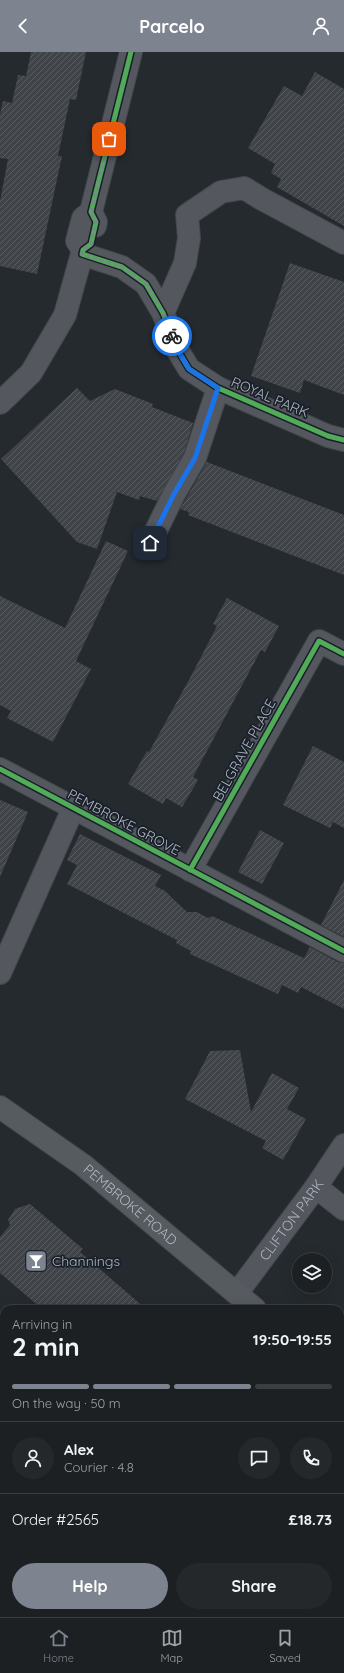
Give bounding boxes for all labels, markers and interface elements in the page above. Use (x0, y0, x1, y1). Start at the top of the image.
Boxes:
icon: back (12, 15, 34, 37)
text: Parcelo (139, 15, 205, 38)
icon: person (310, 15, 332, 37)
pin (92, 122, 126, 156)
icon: bag (98, 128, 120, 150)
courier (152, 316, 192, 356)
icon: bike (161, 325, 183, 347)
street label: ROYAL PARK (228, 373, 312, 421)
pin (133, 526, 167, 560)
icon: home (139, 532, 161, 554)
street label: BELGRAVE PLACE (208, 696, 280, 804)
street label: PEMBROKE GROVE (65, 785, 183, 859)
street label: PEMBROKE ROAD (80, 1160, 181, 1249)
street label: CLIFTON PARK (255, 1176, 328, 1264)
bar icon: Channings (23, 1248, 49, 1274)
place label: Channings (52, 1252, 120, 1270)
map controls (292, 1253, 332, 1293)
button: layers (292, 1253, 332, 1293)
text: Arriving in (12, 1316, 72, 1332)
text: 2 min (12, 1330, 80, 1363)
text: 19:50–19:55 (253, 1330, 332, 1349)
text: On the way · 50 m (12, 1395, 121, 1411)
button: person (12, 1437, 54, 1479)
button: chat (238, 1437, 280, 1479)
button: phone (290, 1437, 332, 1479)
text: Alex (64, 1440, 94, 1459)
text: Courier · 4.8 (64, 1459, 134, 1475)
text: Order #2565 (12, 1510, 99, 1529)
text: £18.73 (289, 1510, 332, 1529)
button: Help (12, 1563, 168, 1609)
button: Share (176, 1563, 332, 1609)
tab: Home (43, 1627, 74, 1665)
tab: Map (160, 1627, 183, 1665)
tab: Saved (269, 1627, 301, 1665)

